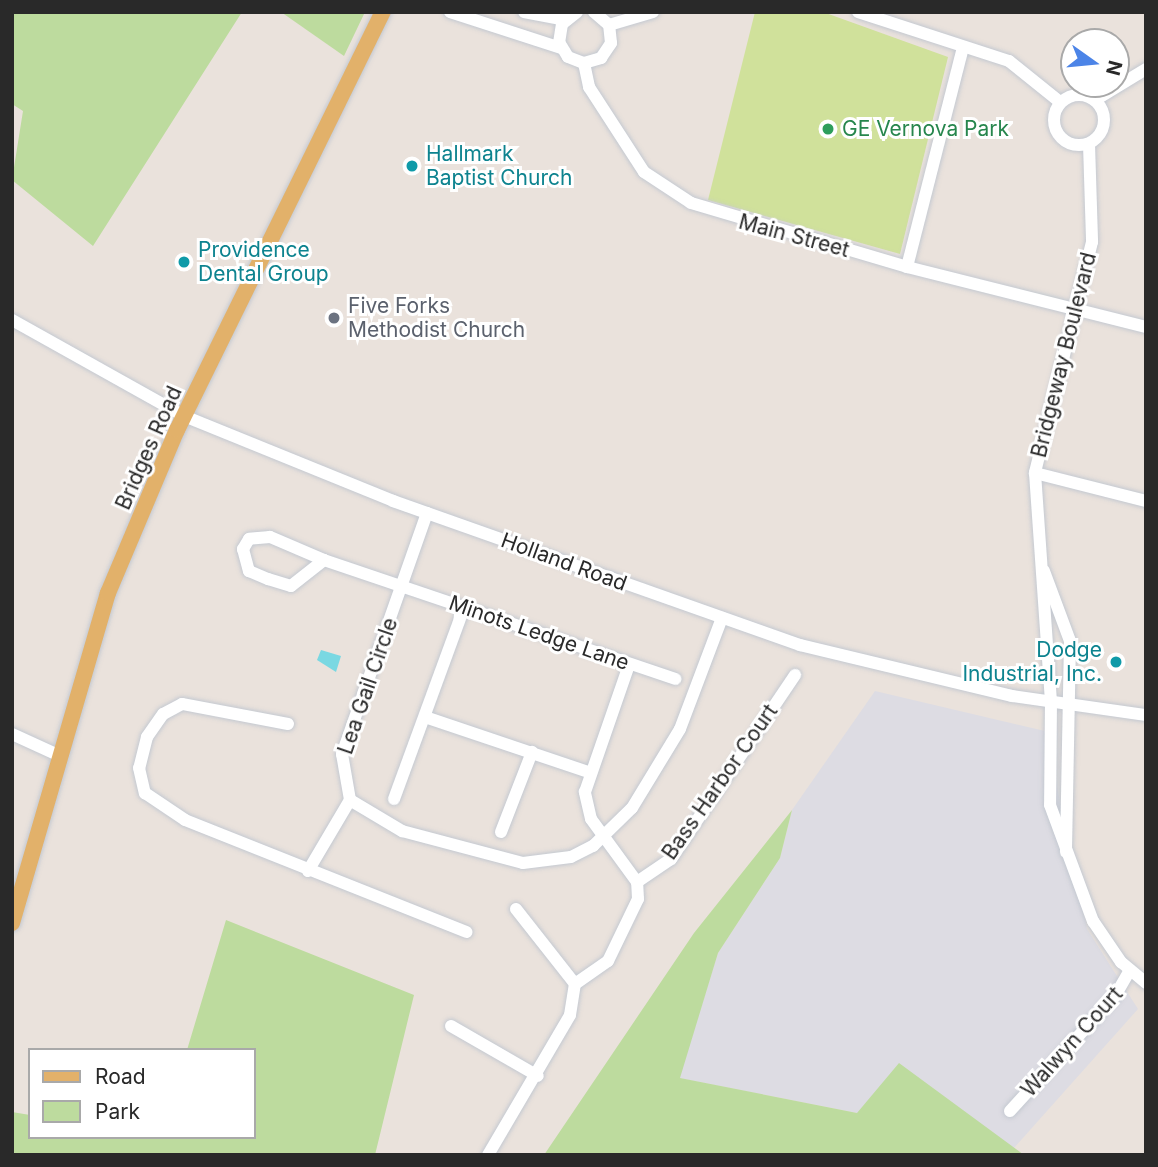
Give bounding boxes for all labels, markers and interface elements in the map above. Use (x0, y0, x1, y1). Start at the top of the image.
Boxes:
north arrow (1060, 28, 1130, 98)
text: N (1101, 58, 1127, 78)
place label: GE Vernova Park (842, 116, 1009, 142)
marker: GE Vernova Park (820, 121, 836, 137)
place label: Hallmark Baptist Church (426, 141, 572, 191)
marker: Hallmark Baptist Church (404, 158, 420, 174)
street label: Main Street (736, 209, 852, 263)
place label: Providence Dental Group (198, 237, 329, 287)
street label: Bridgeway Boulevard (1026, 250, 1102, 460)
marker: Providence Dental Group (176, 254, 192, 270)
place label: Five Forks Methodist Church (348, 293, 525, 343)
marker: Five Forks Methodist Church (326, 310, 342, 326)
street label: Bridges Road (111, 382, 187, 514)
street label: Holland Road (498, 528, 630, 596)
street label: Minots Ledge Lane (446, 590, 632, 676)
street label: Lea Gail Circle (333, 614, 403, 758)
place label: Dodge Industrial, Inc. (962, 637, 1102, 687)
marker: Dodge Industrial, Inc. (1108, 654, 1124, 670)
street label: Bass Harbor Court (657, 699, 783, 865)
street label: Walwyn Court (1016, 982, 1128, 1102)
legend (28, 1048, 256, 1139)
text: Road (95, 1064, 146, 1089)
text: Park (95, 1099, 140, 1124)

